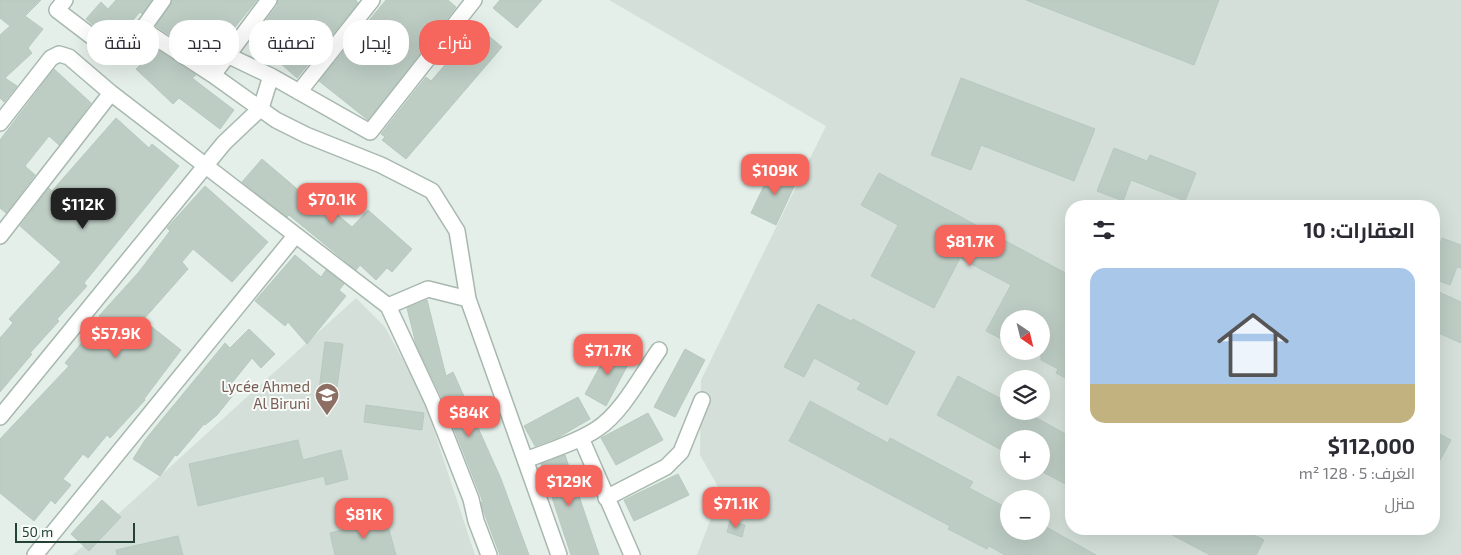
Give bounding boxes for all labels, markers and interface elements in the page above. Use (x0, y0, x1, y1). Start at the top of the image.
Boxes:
chip: شقة (87, 20, 159, 65)
chip: جديد (169, 20, 239, 65)
chip: تصفية (249, 20, 333, 65)
chip: إيجار (343, 20, 409, 65)
chip: شراء (419, 20, 490, 65)
pin: $109K (740, 154, 810, 196)
text: $109K (752, 160, 798, 179)
pin: $70.1K (291, 182, 373, 225)
pin: $112K (48, 188, 118, 230)
text: $70.1K (308, 189, 356, 208)
text: $112K (62, 194, 104, 213)
icon: filters (1090, 216, 1118, 244)
text: العقارات: 10 (1303, 217, 1415, 242)
pin: $81.7K (929, 224, 1011, 267)
text: $81.7K (946, 231, 994, 250)
icon: home (1208, 300, 1298, 390)
north arrow (1000, 310, 1050, 360)
map controls (1000, 310, 1050, 540)
pin: $57.9K (75, 316, 157, 359)
text: $57.9K (91, 323, 141, 342)
pin: $71.7K (567, 334, 649, 376)
text: $71.7K (585, 340, 631, 359)
button: layers (1000, 370, 1050, 420)
place label: Lycée Ahmed Al Biruni (221, 377, 310, 412)
school or university icon: Lycée Ahmed Al Biruni (314, 382, 340, 416)
pin: $84K (439, 396, 499, 438)
text: $84K (449, 402, 489, 421)
button: + (1000, 430, 1050, 480)
text: $112,000 (1328, 433, 1415, 458)
text: الغرف: 5 · 128 m² (1299, 463, 1415, 482)
pin: $129K (534, 464, 604, 507)
text: $129K (546, 471, 592, 490)
pin: $71.1K (695, 486, 777, 529)
button: − (1000, 490, 1050, 540)
text: $71.1K (714, 493, 758, 512)
text: منزل (1385, 493, 1415, 512)
pin: $81K (334, 498, 394, 540)
text: $81K (346, 504, 382, 523)
scale bar (15, 520, 135, 543)
text: 50 m (22, 523, 53, 540)

